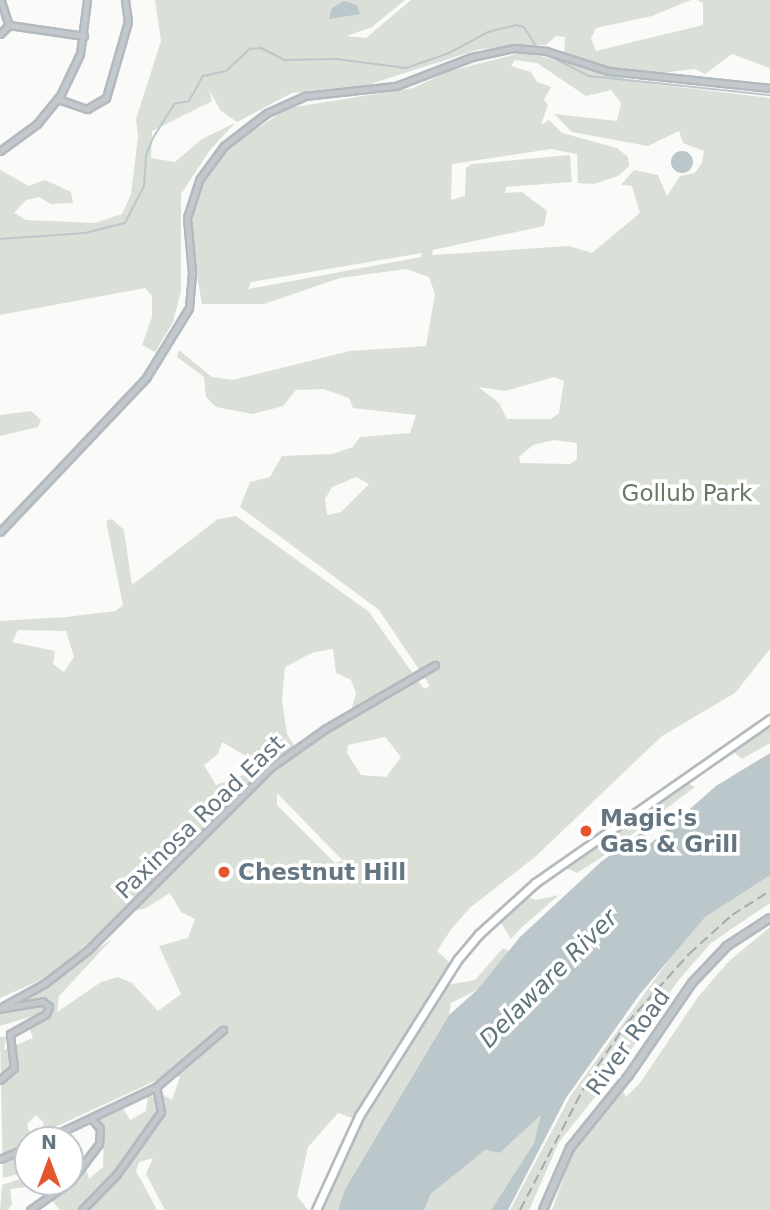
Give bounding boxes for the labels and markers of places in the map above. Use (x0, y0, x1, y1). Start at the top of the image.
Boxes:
place label: Magic's Gas & Grill (600, 804, 738, 858)
marker: Magic's Gas & Grill (578, 823, 594, 839)
place label: Chestnut Hill (238, 858, 406, 886)
marker: Chestnut Hill (216, 864, 232, 880)

